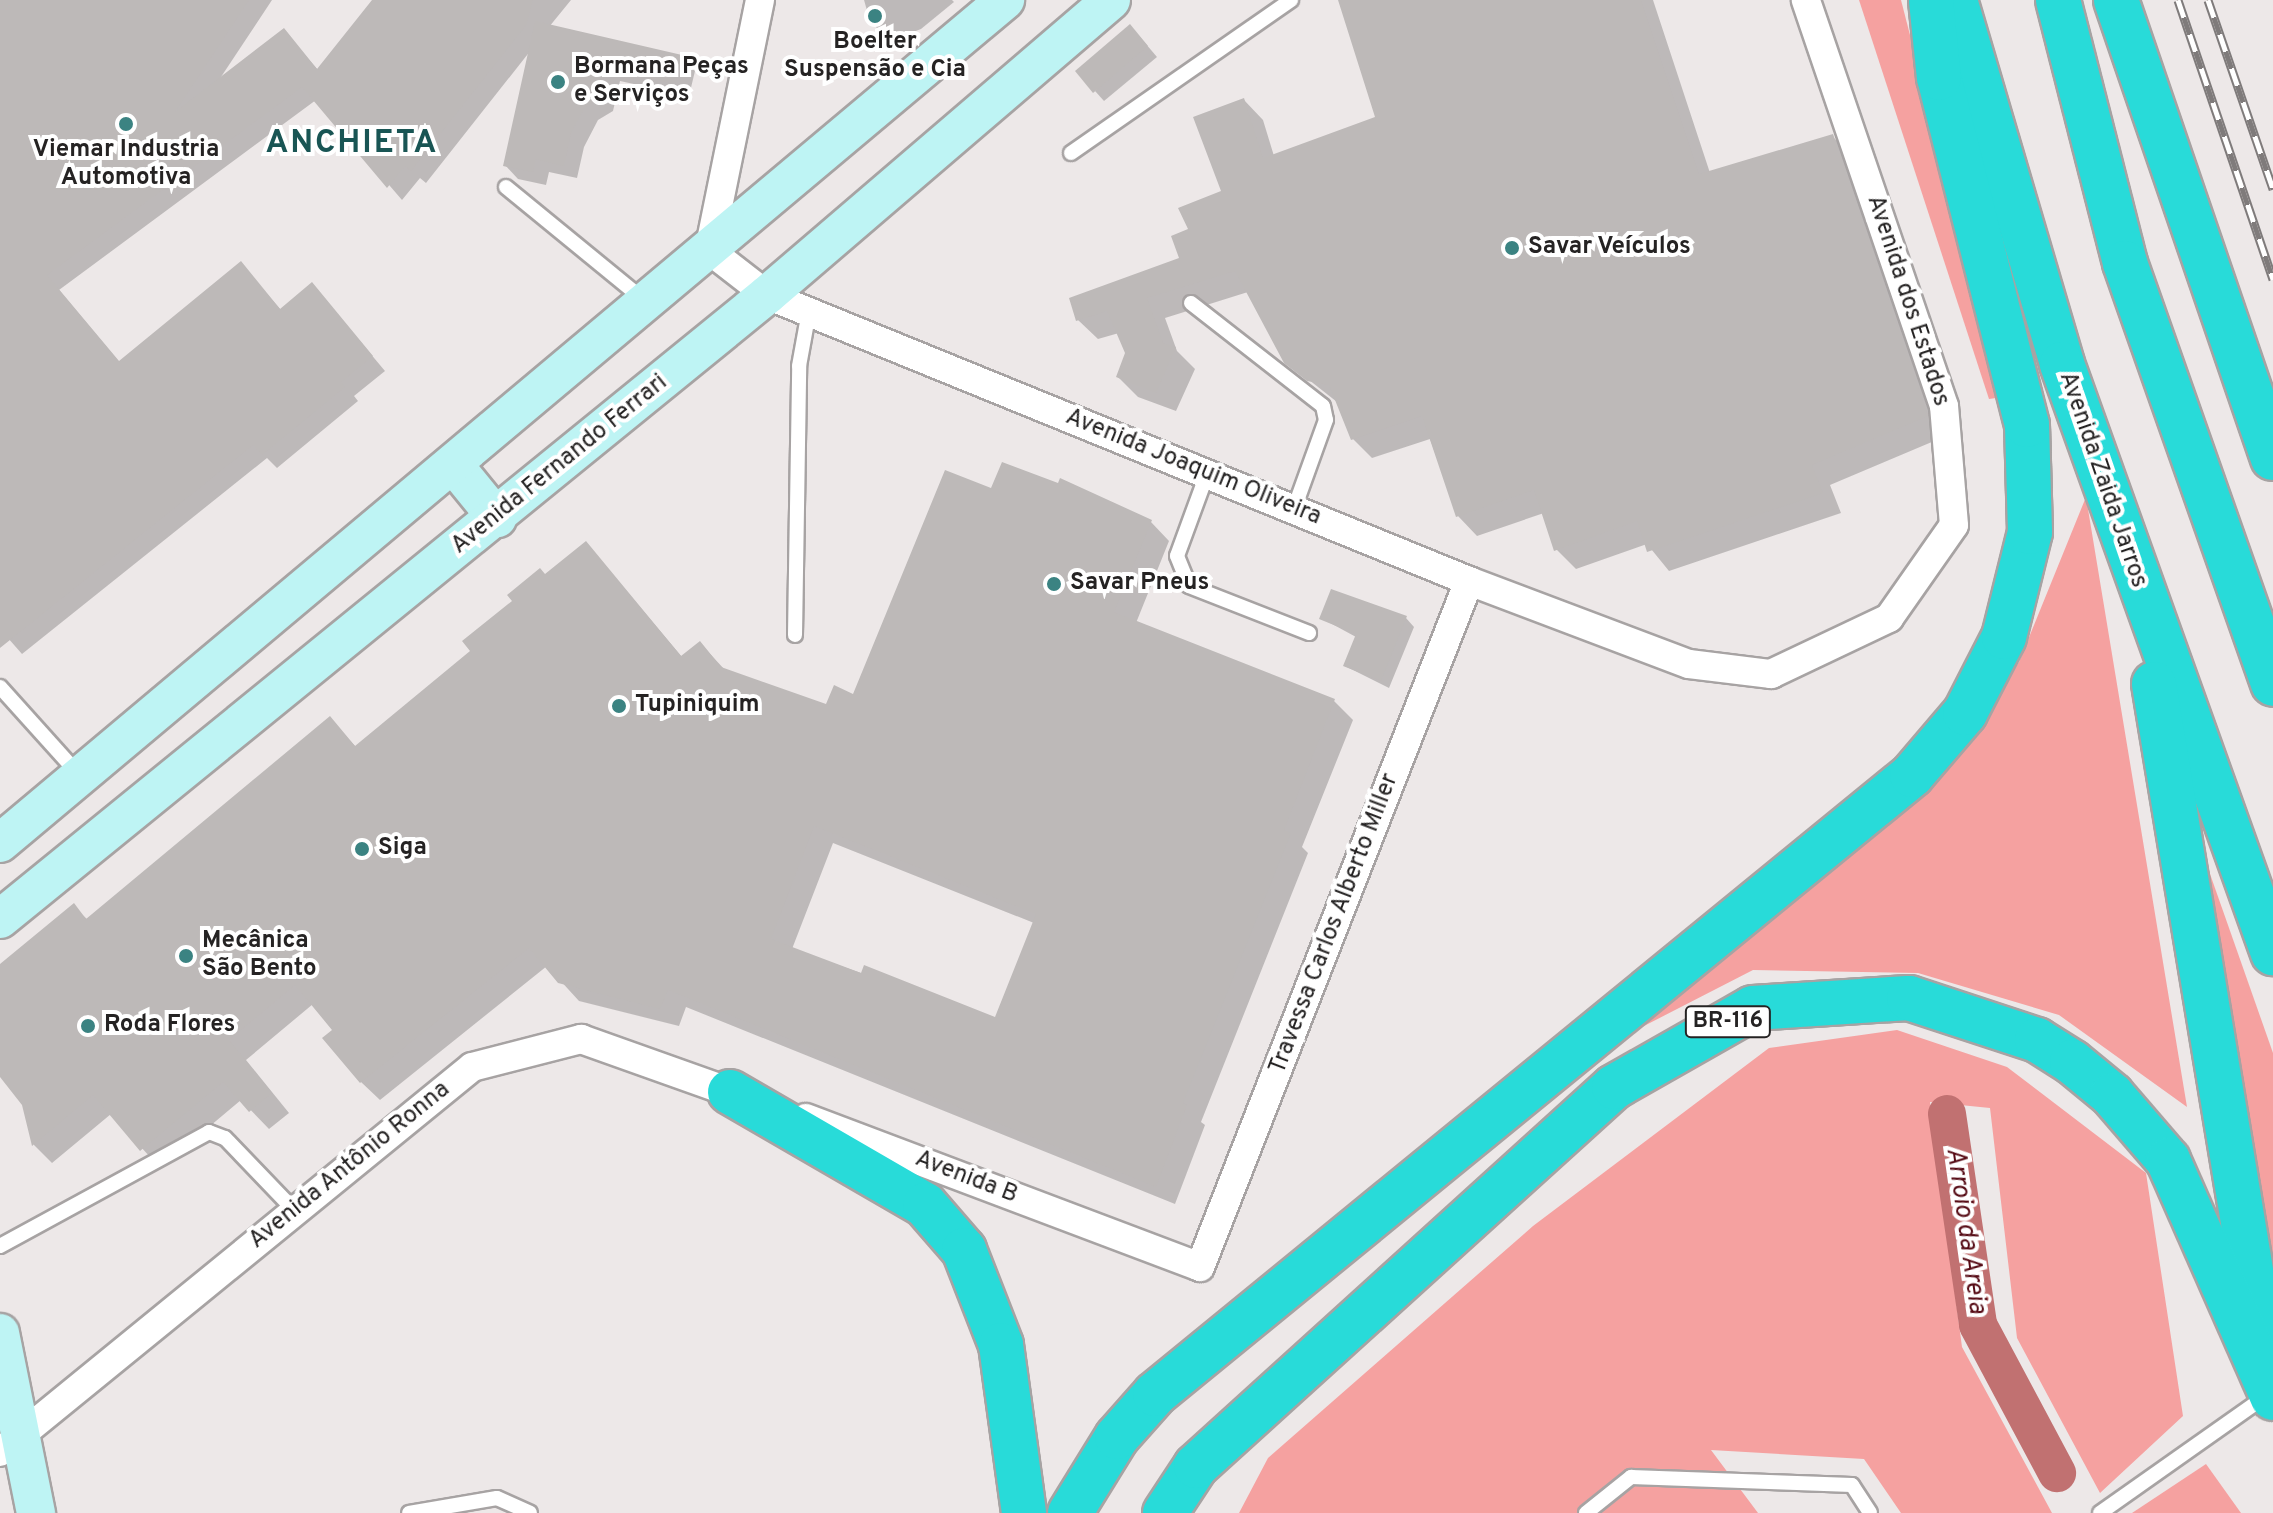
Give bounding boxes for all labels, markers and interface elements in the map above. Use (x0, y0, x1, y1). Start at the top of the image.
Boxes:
marker: Boelter Suspensão e Cia (866, 7, 884, 25)
place label: Boelter Suspensão e Cia (784, 29, 966, 85)
place label: Bormana Peças e Serviços (574, 54, 749, 110)
marker: Bormana Peças e Serviços (549, 73, 567, 91)
marker: Viemar Industria Automotiva (117, 115, 135, 133)
district label: ANCHIETA (266, 125, 438, 163)
place label: Viemar Industria Automotiva (33, 137, 219, 193)
street label: Avenida dos Estados (1859, 192, 1955, 410)
place label: Savar Veículos (1528, 234, 1692, 262)
marker: Savar Veículos (1503, 239, 1521, 257)
street label: Avenida Zaida Jarros (2052, 368, 2152, 592)
street label: Avenida Fernando Ferrari (446, 369, 674, 561)
street label: Avenida Joaquim Oliveira (1061, 403, 1325, 533)
place label: Savar Pneus (1070, 570, 1209, 598)
marker: Savar Pneus (1045, 575, 1063, 593)
place label: Tupiniquim (635, 692, 760, 720)
marker: Tupiniquim (610, 697, 628, 715)
street label: Travessa Carlos Alberto Miller (1264, 769, 1406, 1079)
place label: Siga (378, 835, 427, 863)
marker: Siga (353, 840, 371, 858)
place label: Mecânica São Bento (202, 928, 317, 984)
marker: Mecânica São Bento (177, 947, 195, 965)
road number: BR-116 (1684, 1004, 1772, 1040)
place label: Roda Flores (104, 1012, 235, 1040)
marker: Roda Flores (79, 1017, 97, 1035)
street label: Avenida Antônio Ronna (243, 1076, 457, 1256)
street label: Avenida B (911, 1145, 1021, 1211)
water label: Arroio da Areia (1938, 1145, 1992, 1317)

